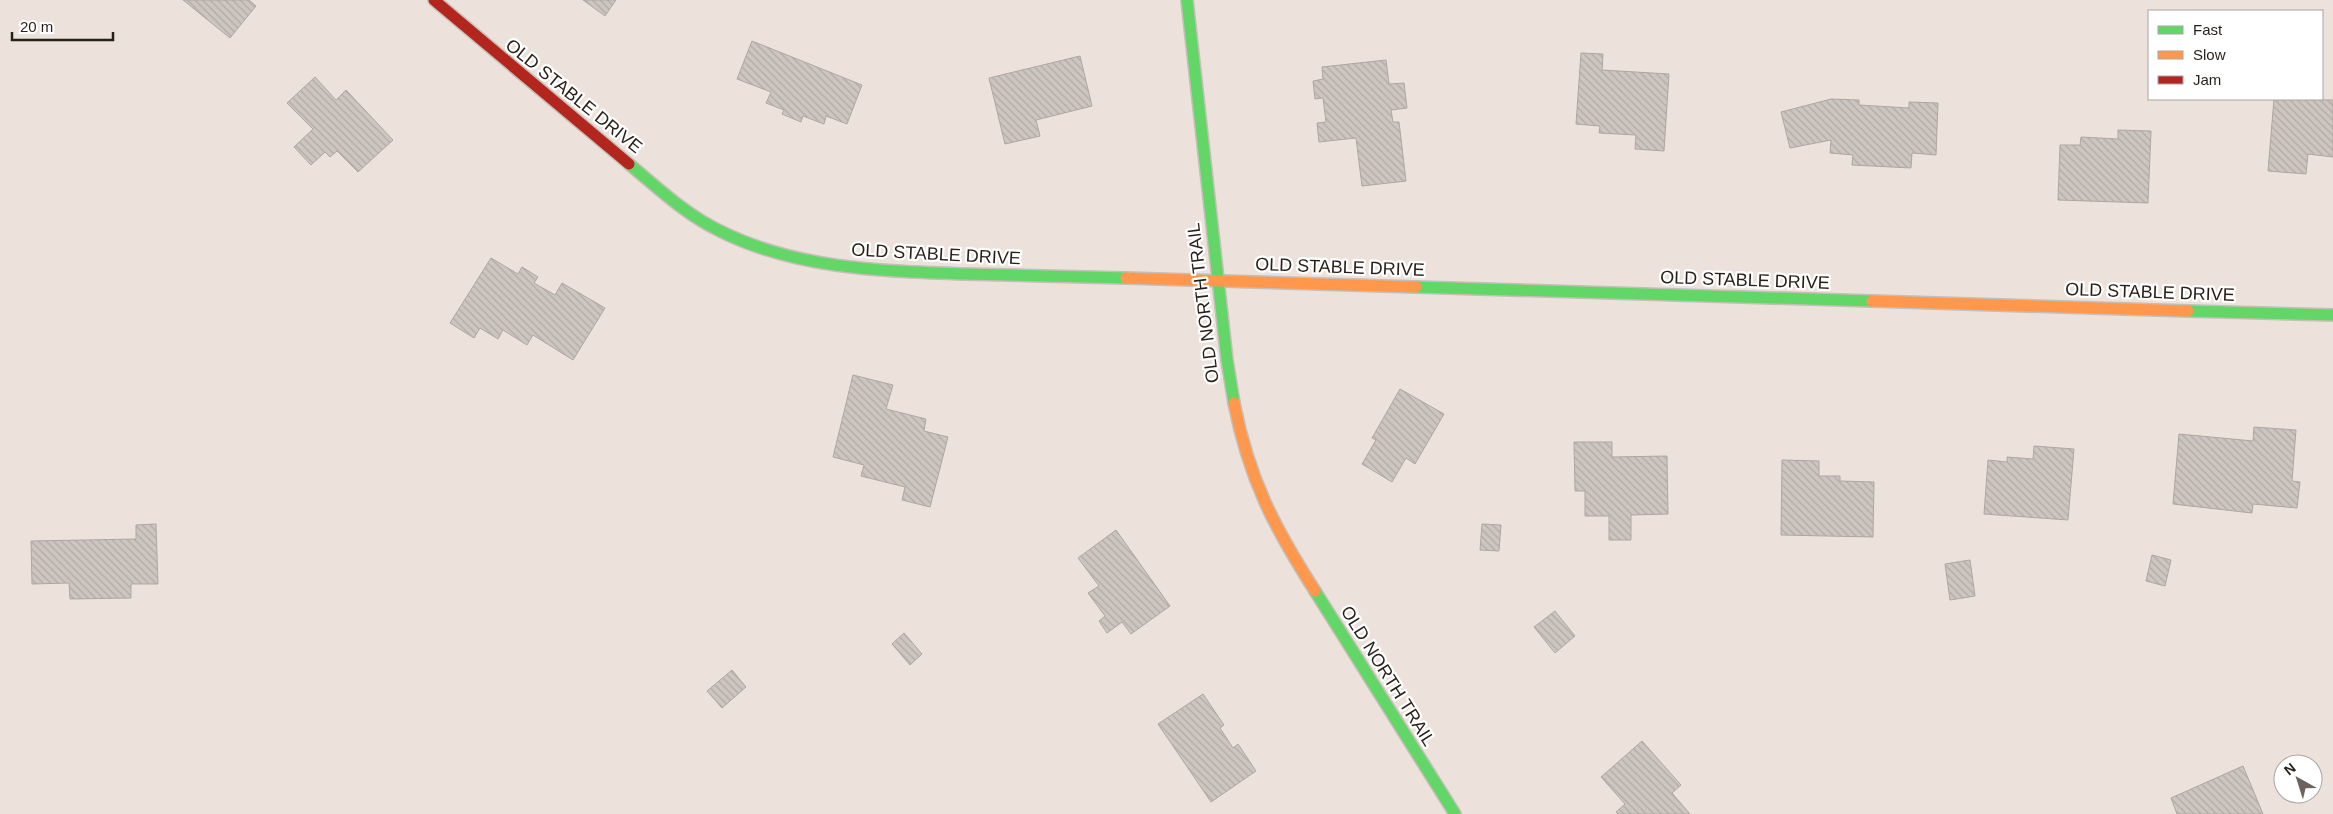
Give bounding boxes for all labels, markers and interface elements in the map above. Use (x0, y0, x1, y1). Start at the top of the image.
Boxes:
scale bar (12, 10, 114, 42)
legend (2148, 10, 2323, 100)
text: 20 m (20, 18, 53, 35)
text: Fast (2193, 21, 2223, 38)
street label: OLD STABLE DRIVE (502, 35, 646, 157)
text: Slow (2193, 46, 2226, 63)
text: Jam (2193, 71, 2221, 88)
street label: OLD NORTH TRAIL (1183, 222, 1223, 384)
street label: OLD STABLE DRIVE (851, 240, 1021, 268)
street label: OLD STABLE DRIVE (1255, 254, 1425, 280)
street label: OLD STABLE DRIVE (1660, 267, 1830, 293)
street label: OLD STABLE DRIVE (2065, 279, 2235, 305)
street label: OLD NORTH TRAIL (1337, 602, 1439, 750)
north arrow (2273, 754, 2323, 804)
text: N (2281, 759, 2299, 778)

